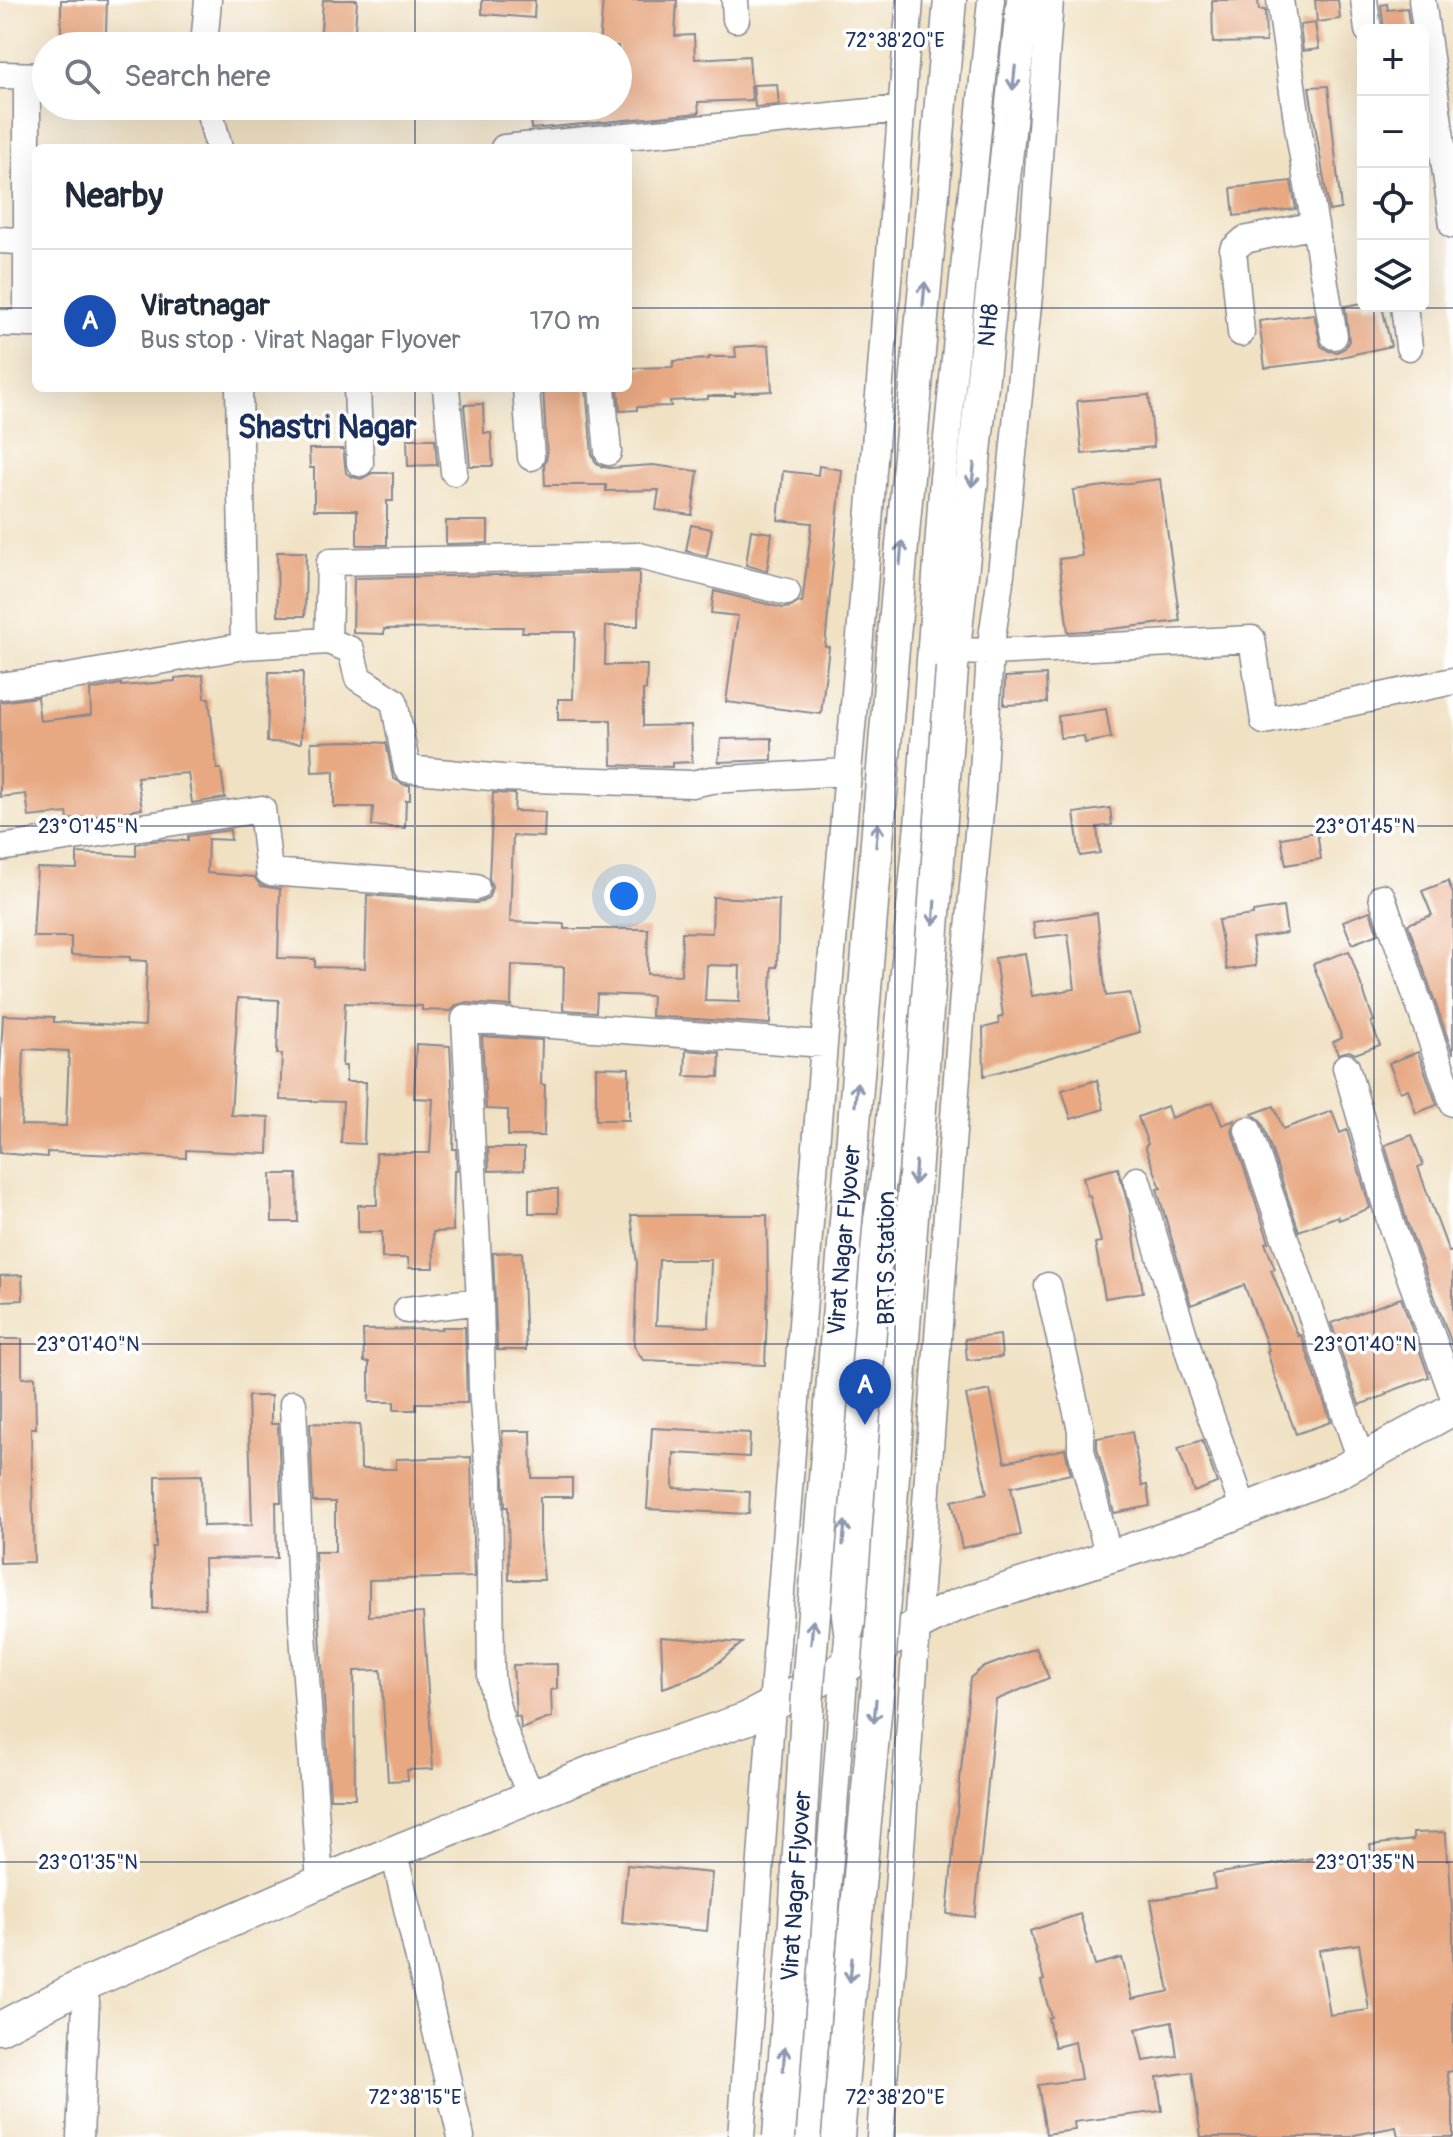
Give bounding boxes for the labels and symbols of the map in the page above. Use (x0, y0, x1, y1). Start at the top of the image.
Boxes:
text: 72°38'20"E (845, 28, 945, 53)
one-way arrow (1007, 64, 1022, 90)
one-way arrow (917, 281, 932, 308)
street label: NH8 (972, 302, 1005, 348)
district label: Shastri Nagar (238, 408, 417, 448)
one-way arrow (965, 461, 980, 488)
one-way arrow (894, 540, 909, 567)
text: 23°01'45"N (38, 814, 138, 839)
text: 23°01'45"N (1315, 814, 1415, 839)
one-way arrow (870, 822, 885, 849)
your location (604, 876, 644, 916)
one-way arrow (926, 899, 941, 926)
one-way arrow (849, 1081, 864, 1108)
street label: Virat Nagar Flyover (822, 1143, 867, 1337)
one-way arrow (907, 1159, 922, 1186)
street label: BRTS Station (872, 1191, 901, 1325)
text: 23°01'40"N (37, 1332, 139, 1357)
text: 23°01'40"N (1314, 1332, 1416, 1357)
pin: A (839, 1359, 891, 1425)
one-way arrow (837, 1520, 852, 1547)
one-way arrow (805, 1619, 820, 1646)
one-way arrow (868, 1697, 883, 1724)
street label: Virat Nagar Flyover (775, 1789, 818, 1983)
text: 23°01'35"N (38, 1850, 138, 1875)
text: 23°01'35"N (1315, 1850, 1415, 1875)
one-way arrow (843, 1956, 858, 1983)
one-way arrow (777, 2046, 792, 2073)
text: 72°38'15"E (369, 2085, 461, 2110)
text: 72°38'20"E (845, 2085, 945, 2110)

